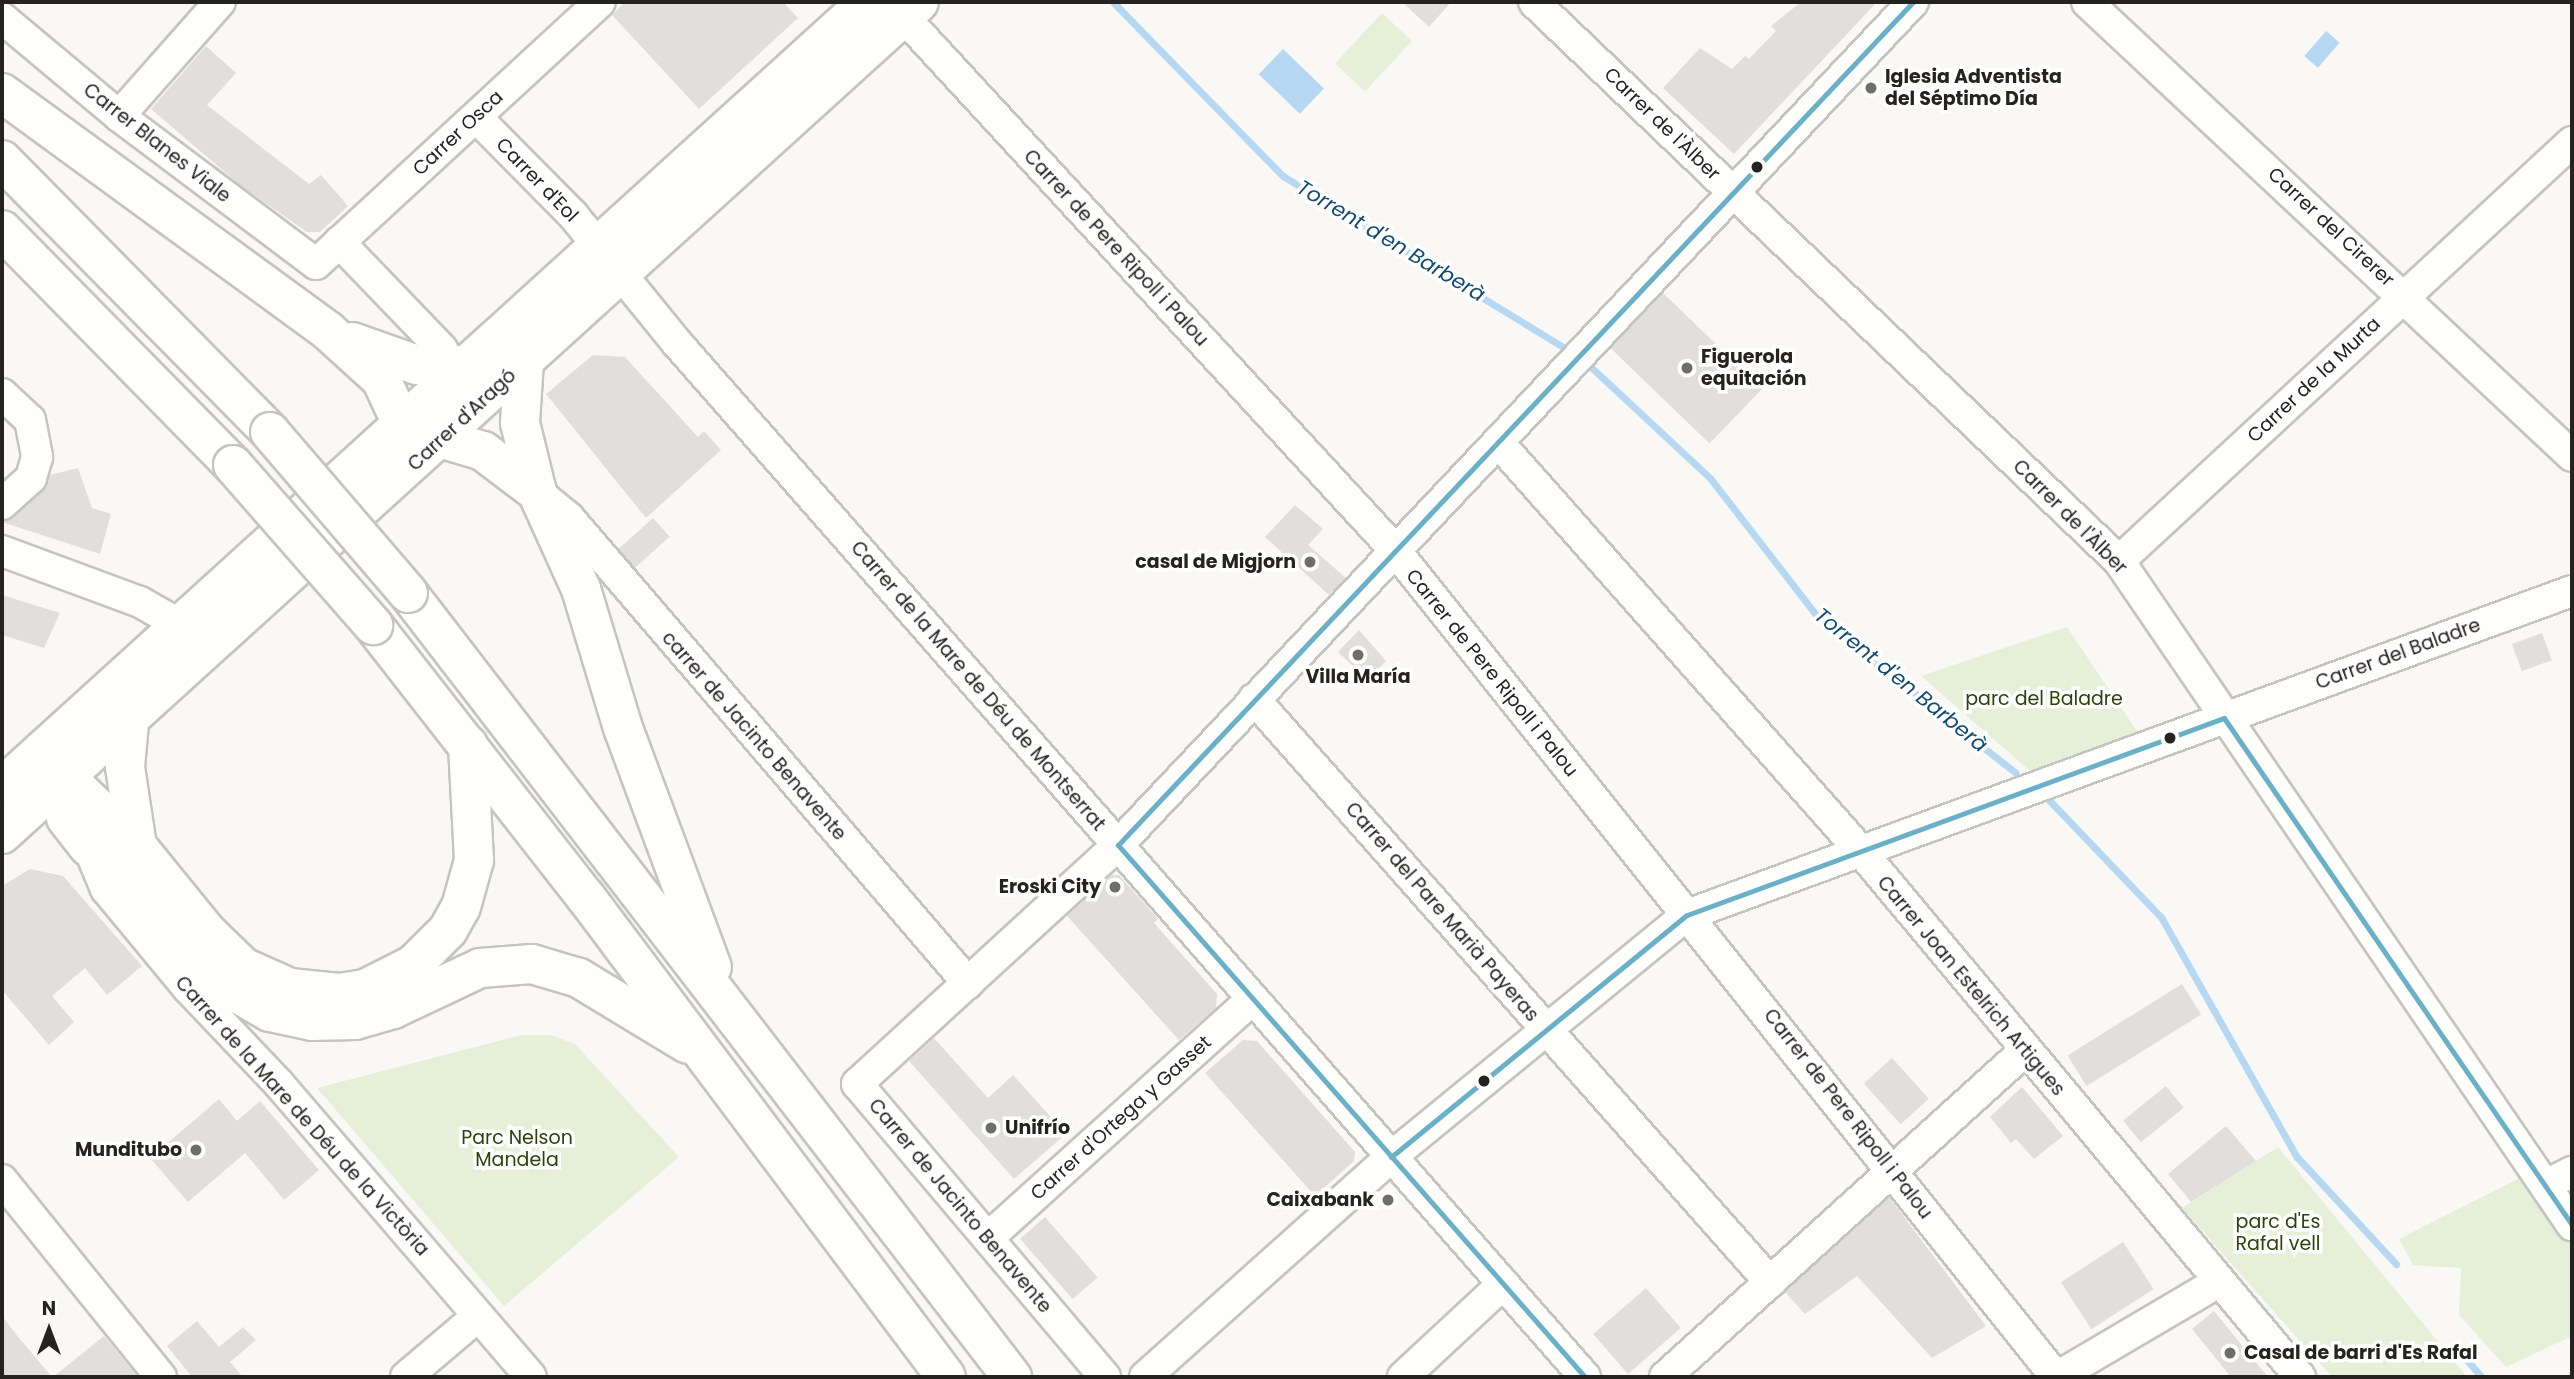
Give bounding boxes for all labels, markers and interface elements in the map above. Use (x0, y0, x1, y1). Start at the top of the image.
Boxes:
street label: Carrer de l'Àlber (1599, 63, 1725, 185)
place label: Iglesia Adventista del Séptimo Día (1885, 66, 2062, 110)
street label: Carrer Blanes Viale (79, 78, 235, 208)
marker: Iglesia Adventista del Séptimo Día (1863, 80, 1879, 96)
street label: Carrer Osca (408, 85, 508, 181)
street label: Carrer d'Eol (491, 133, 583, 227)
street label: Carrer de Pere Ripoll i Palou (1019, 145, 1213, 351)
unlabelled marker (1750, 160, 1764, 174)
street label: Carrer del Cirerer (2263, 163, 2399, 291)
water label: Torrent d'en Barberà (1292, 175, 1490, 307)
street label: Carrer de la Murta (2243, 313, 2385, 447)
place label: Figuerola equitación (1701, 346, 1807, 390)
marker: Figuerola equitación (1679, 360, 1695, 376)
street label: Carrer d'Aragó (403, 364, 521, 476)
street label: Carrer de l'Àlber (2008, 455, 2132, 579)
street label: Carrer de la Mare de Déu de Montserrat (846, 537, 1110, 835)
place label: casal de Migjorn (1135, 551, 1296, 573)
marker: casal de Migjorn (1302, 554, 1318, 570)
street label: Carrer de Pere Ripoll i Palou (1401, 565, 1583, 781)
water label: Torrent d'en Barberà (1809, 602, 1993, 758)
street label: Carrer del Baladre (2312, 614, 2484, 694)
street label: carrer de Jacinto Benavente (657, 627, 851, 845)
marker: Villa María (1350, 647, 1366, 663)
place label: Villa María (1305, 666, 1411, 688)
park label: parc del Baladre (1965, 688, 2123, 710)
unlabelled marker (2163, 731, 2177, 745)
street label: Carrer del Pare Marià Payeras (1341, 798, 1543, 1026)
street label: Carrer Joan Estelrich Artigues (1872, 872, 2070, 1100)
place label: Eroski City (999, 876, 1101, 898)
marker: Eroski City (1107, 879, 1123, 895)
street label: Carrer de la Mare de Déu de la Victòria (170, 972, 434, 1260)
street label: Carrer de Pere Ripoll i Palou (1759, 1004, 1937, 1224)
street label: Carrer d'Ortega y Gasset (1026, 1031, 1216, 1205)
unlabelled marker (1477, 1074, 1491, 1088)
street label: Carrer de Jacinto Benavente (864, 1094, 1056, 1318)
place label: Unifrío (1005, 1117, 1070, 1139)
marker: Unifrío (983, 1120, 999, 1136)
park label: Parc Nelson Mandela (461, 1127, 573, 1171)
place label: Munditubo (75, 1139, 182, 1161)
marker: Munditubo (188, 1142, 204, 1158)
place label: Caixabank (1267, 1189, 1374, 1211)
marker: Caixabank (1380, 1192, 1396, 1208)
park label: parc d'Es Rafal vell (2235, 1211, 2321, 1255)
north arrow (14, 1295, 84, 1365)
text: N (42, 1295, 56, 1322)
place label: Casal de barri d'Es Rafal (2244, 1342, 2477, 1364)
marker: Casal de barri d'Es Rafal (2222, 1345, 2238, 1361)

